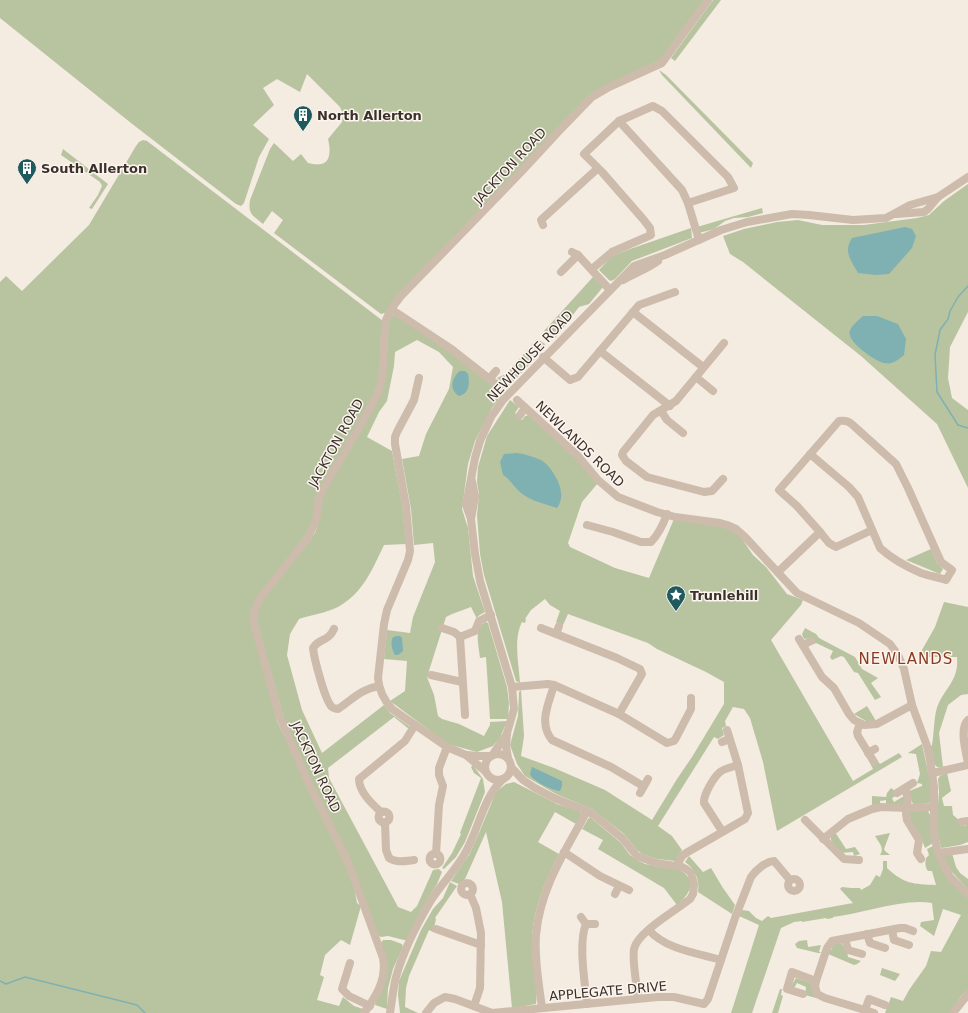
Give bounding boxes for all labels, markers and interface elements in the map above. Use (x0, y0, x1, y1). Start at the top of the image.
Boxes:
building icon: North Allerton (292, 104, 314, 132)
place label: North Allerton (317, 108, 422, 123)
street label: JACKTON ROAD (470, 125, 549, 208)
building icon: South Allerton (16, 157, 38, 185)
place label: South Allerton (41, 161, 147, 176)
street label: NEWHOUSE ROAD (484, 307, 576, 405)
street label: JACKTON ROAD (305, 396, 367, 491)
street label: NEWLANDS ROAD (533, 398, 627, 490)
place icon: Trunlehill (665, 584, 687, 612)
place label: Trunlehill (690, 588, 758, 603)
district label: NEWLANDS (859, 650, 953, 668)
street label: JACKTON ROAD (288, 718, 344, 815)
street label: APPLEGATE DRIVE (548, 978, 668, 1004)

